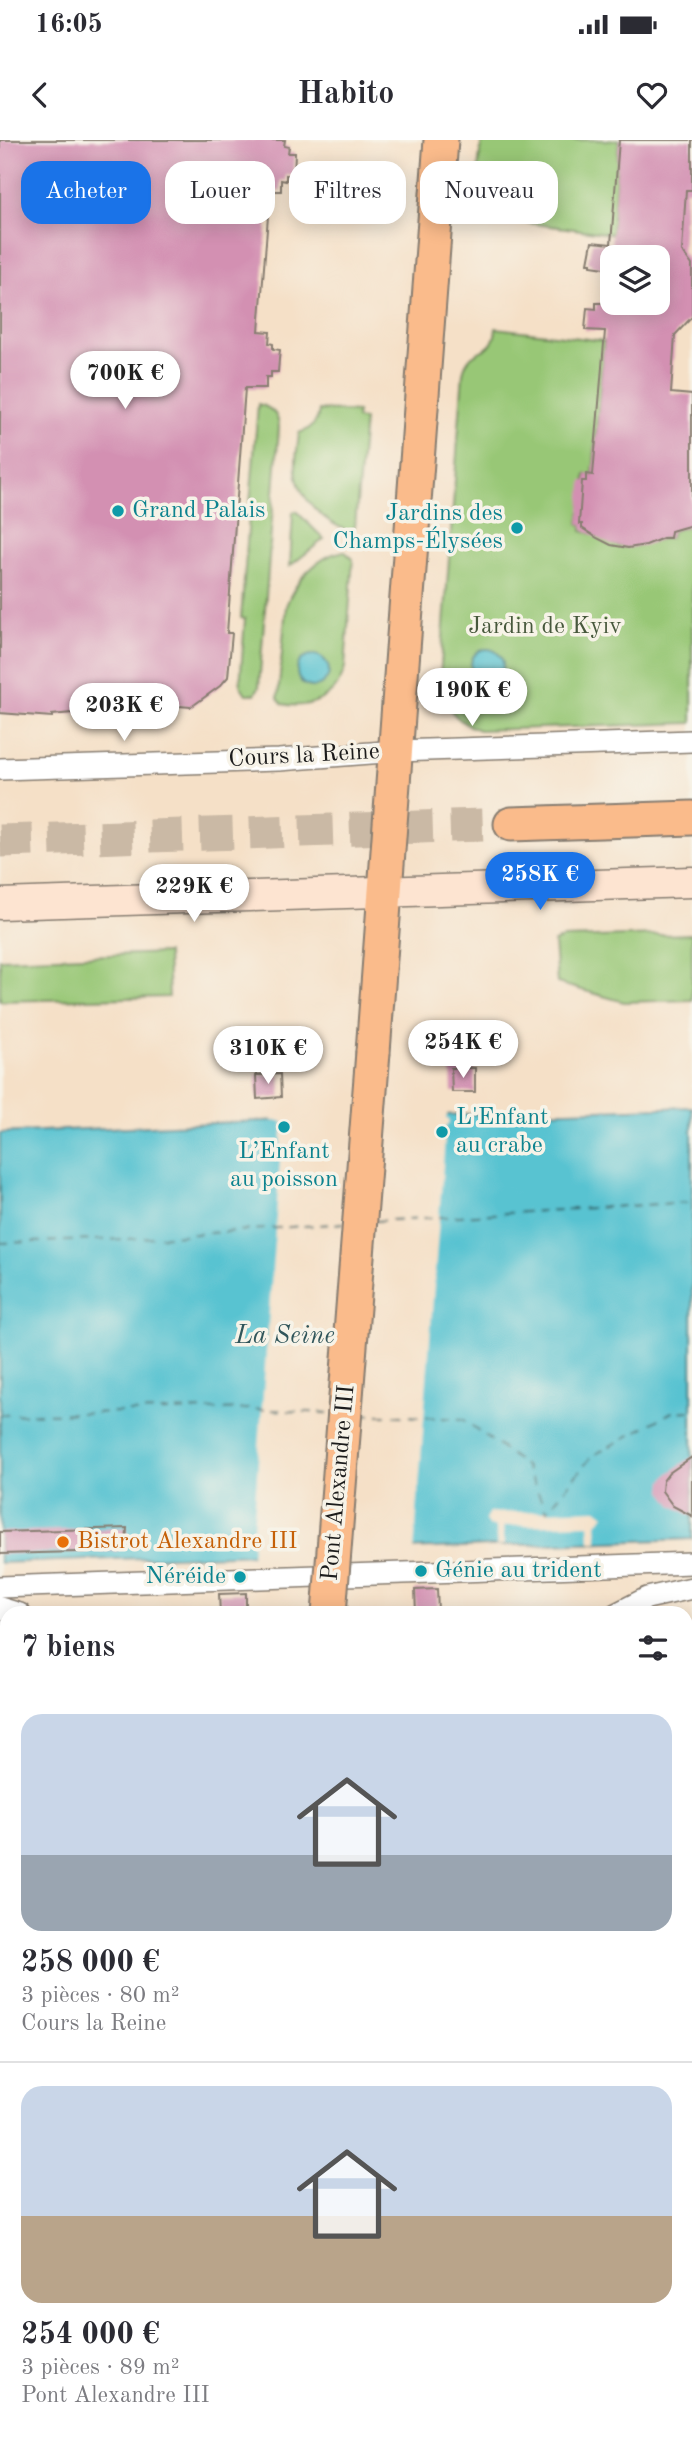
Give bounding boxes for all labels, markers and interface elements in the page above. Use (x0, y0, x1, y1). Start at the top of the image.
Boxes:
text: 16:05 (35, 12, 103, 38)
icon: back (21, 76, 59, 114)
icon: heart (633, 76, 671, 114)
text: Habito (298, 79, 394, 111)
chip: Acheter (21, 161, 151, 224)
chip: Louer (165, 161, 275, 224)
chip: Filtres (289, 161, 406, 224)
chip: Nouveau (420, 161, 558, 224)
map controls (600, 245, 670, 315)
button: layers (600, 245, 670, 315)
pin: 700K € (68, 352, 182, 411)
text: 700K € (86, 362, 164, 385)
place label: Grand Palais (132, 499, 266, 523)
place label: Jardins des Champs-Élysées (333, 502, 503, 554)
marker: Grand Palais (110, 503, 126, 519)
marker: Jardins des Champs-Élysées (509, 520, 525, 536)
park label: Jardin de Kyiv (468, 615, 622, 639)
pin: 190K € (415, 668, 529, 728)
text: 190K € (433, 679, 511, 702)
pin: 203K € (67, 684, 181, 743)
text: 203K € (85, 694, 163, 717)
street label: Cours la Reine (228, 740, 380, 772)
pin: 258K € (483, 852, 597, 912)
text: 258K € (501, 863, 579, 886)
pin: 229K € (137, 864, 251, 924)
text: 229K € (155, 875, 233, 898)
pin: 254K € (406, 1020, 520, 1080)
pin: 310K € (211, 1026, 325, 1086)
text: 254K € (424, 1031, 502, 1054)
text: 310K € (229, 1037, 307, 1060)
place label: L'Enfant au crabe (456, 1106, 549, 1158)
marker: L’Enfant au poisson (276, 1119, 292, 1135)
marker: L'Enfant au crabe (434, 1124, 450, 1140)
place label: L’Enfant au poisson (230, 1140, 338, 1192)
water label: La Seine (234, 1323, 335, 1349)
street label: Pont Alexandre III (318, 1384, 360, 1582)
place label: Bistrot Alexandre III (77, 1530, 297, 1554)
marker: Bistrot Alexandre III (55, 1534, 71, 1550)
place label: Génie au trident (435, 1559, 602, 1583)
marker: Génie au trident (413, 1563, 429, 1579)
place label: Néréide (146, 1565, 226, 1589)
marker: Néréide (232, 1569, 248, 1585)
icon: filters (634, 1629, 672, 1667)
text: 7 biens (21, 1633, 115, 1663)
icon: home (284, 1759, 410, 1885)
text: 258 000 € (21, 1948, 160, 1978)
text: 3 pièces · 80 m² (21, 1984, 180, 2007)
text: Cours la Reine (21, 2012, 166, 2035)
icon: home (284, 2131, 410, 2257)
text: 254 000 € (21, 2320, 160, 2350)
text: 3 pièces · 89 m² (21, 2356, 180, 2379)
text: Pont Alexandre III (21, 2384, 210, 2407)

